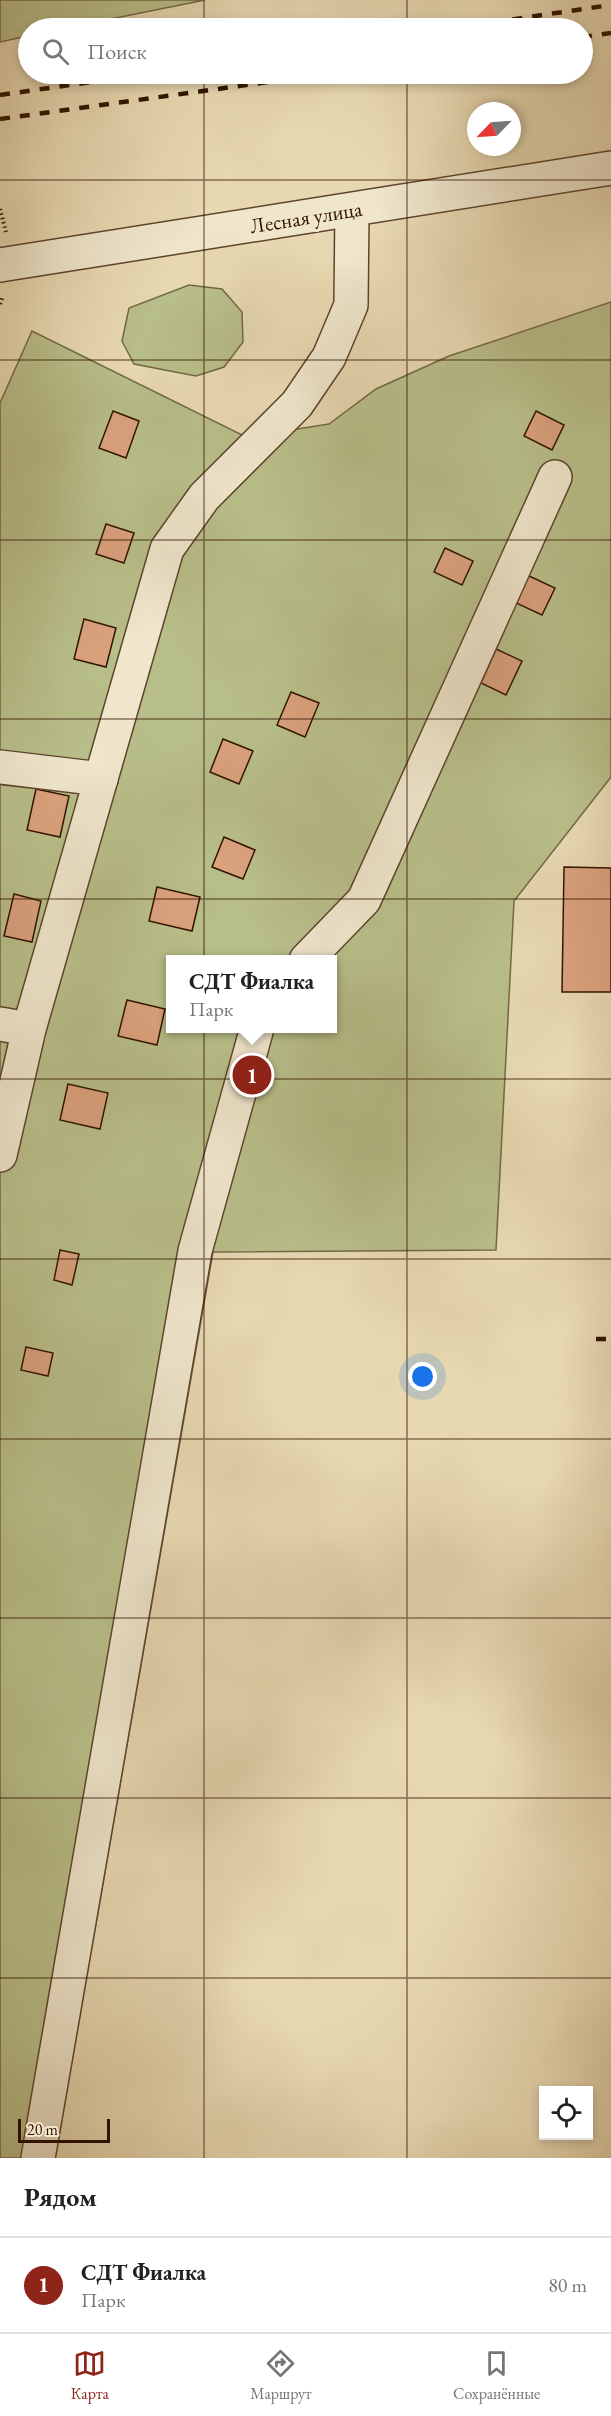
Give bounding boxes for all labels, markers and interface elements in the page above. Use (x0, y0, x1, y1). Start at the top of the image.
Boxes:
search box (18, 18, 593, 84)
icon: search (39, 35, 72, 68)
text: Поиск (87, 37, 147, 66)
north arrow (467, 102, 521, 156)
street label: Лесная улица (248, 195, 365, 239)
popup (166, 955, 337, 1033)
text: СДТ Фиалка (189, 967, 314, 996)
text: Парк (189, 996, 233, 1022)
pin: 1 (232, 1052, 272, 1098)
your location (408, 1362, 437, 1391)
map controls (539, 2086, 593, 2140)
button: locate (539, 2086, 593, 2140)
scale bar (18, 2116, 110, 2144)
text: 20 m (27, 2119, 58, 2140)
text: Рядом (24, 2180, 97, 2214)
text: СДТ Фиалка (81, 2258, 206, 2287)
text: 1 (38, 2272, 49, 2298)
text: 80 m (548, 2272, 587, 2298)
text: Парк (81, 2287, 125, 2313)
tab: Карта (71, 2347, 109, 2404)
tab: Маршрут (250, 2347, 312, 2404)
tab: Сохранённые (453, 2347, 540, 2404)

